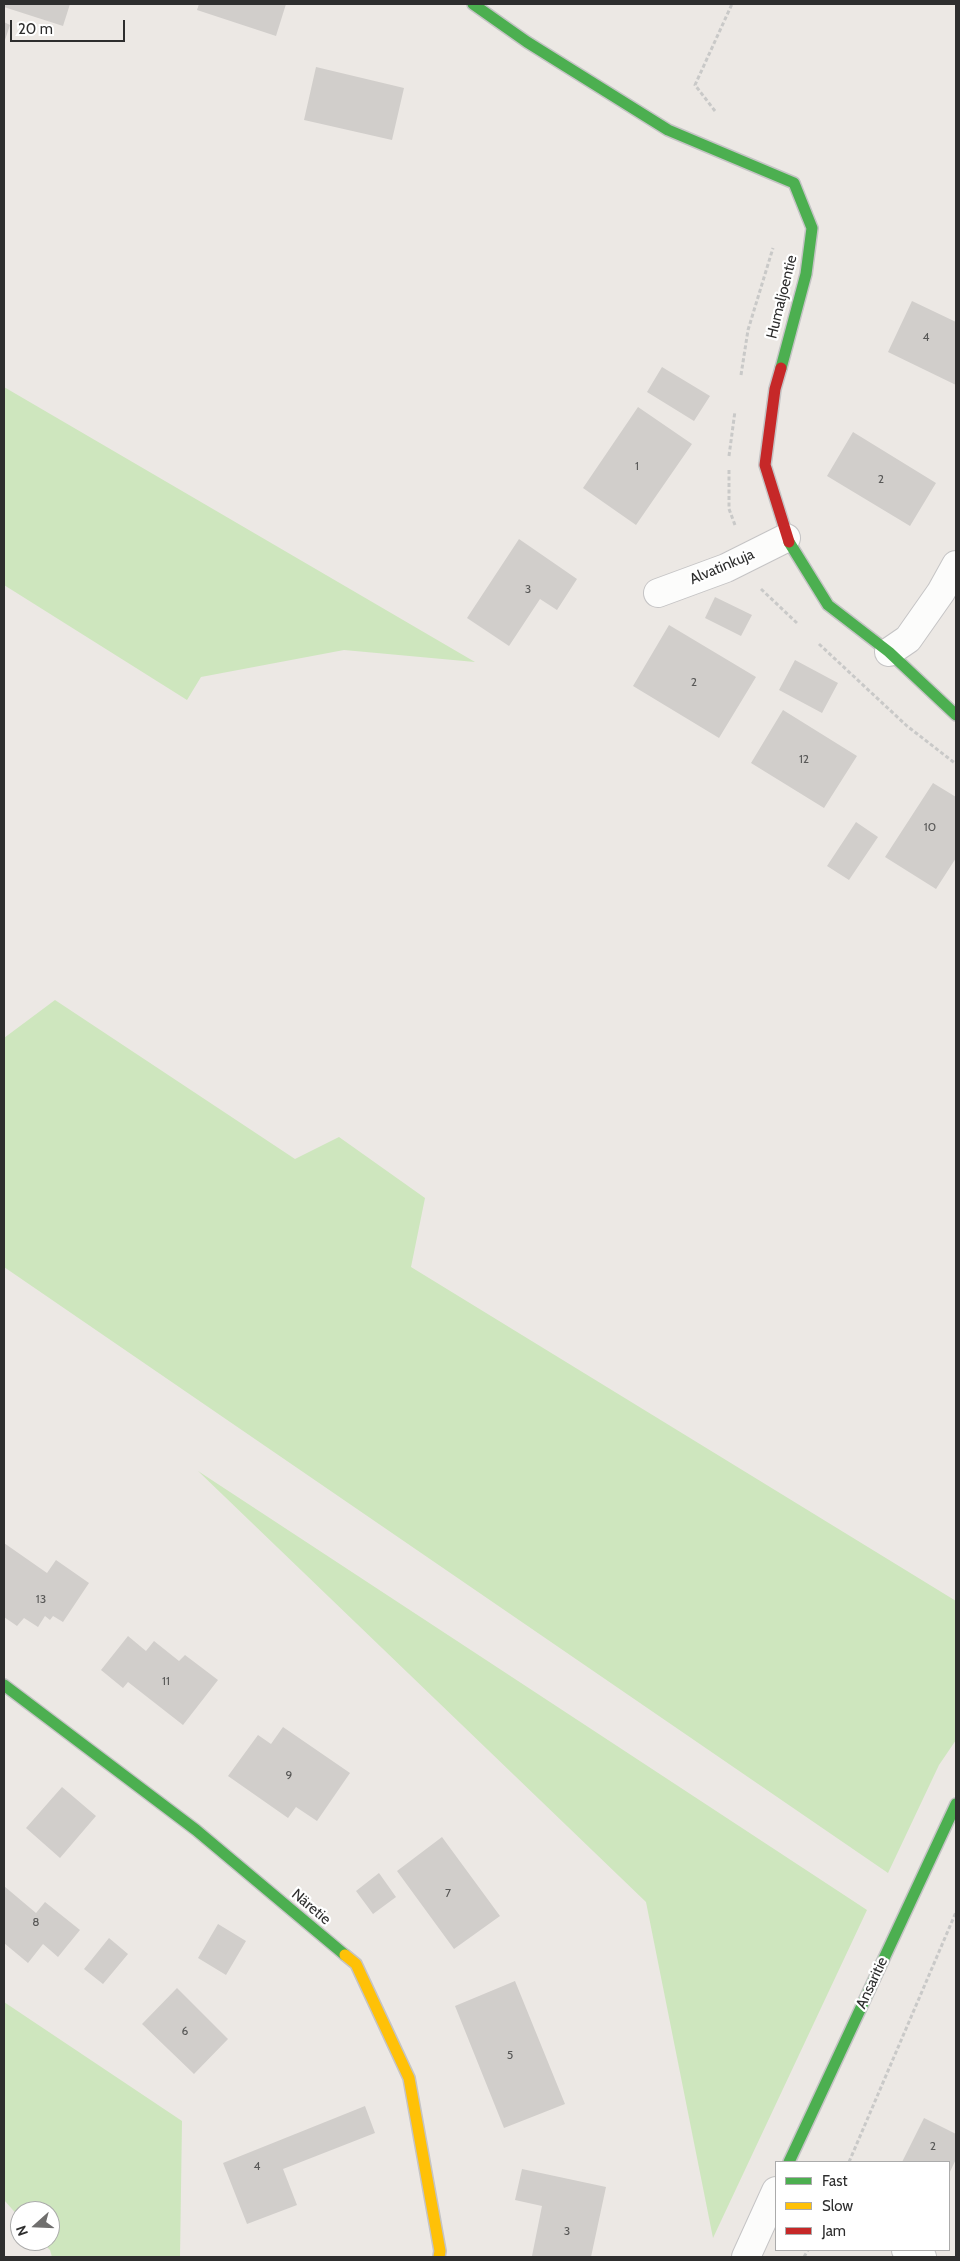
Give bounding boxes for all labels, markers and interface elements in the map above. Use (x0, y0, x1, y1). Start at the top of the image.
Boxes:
scale bar (12, 10, 128, 42)
text: 20 m (18, 20, 53, 38)
street label: Humaljoentie (763, 253, 801, 341)
house number: 4 (923, 330, 929, 344)
house number: 1 (635, 459, 639, 473)
house number: 2 (878, 472, 884, 486)
street label: Alvatinkuja (687, 545, 757, 589)
house number: 3 (525, 582, 531, 596)
house number: 2 (691, 675, 697, 689)
house number: 12 (799, 752, 809, 766)
house number: 10 (924, 820, 936, 834)
house number: 13 (36, 1592, 46, 1606)
house number: 11 (162, 1674, 170, 1688)
house number: 9 (286, 1768, 292, 1782)
street label: Näretie (288, 1885, 334, 1929)
house number: 7 (445, 1886, 451, 1900)
house number: 8 (32, 1915, 40, 1929)
street label: Ansaritie (852, 1954, 892, 2012)
house number: 6 (182, 2024, 188, 2038)
house number: 5 (507, 2048, 513, 2062)
house number: 2 (930, 2139, 936, 2153)
house number: 4 (254, 2159, 260, 2173)
legend (775, 2161, 950, 2251)
text: Fast (822, 2172, 847, 2190)
text: Slow (822, 2197, 853, 2215)
north arrow (10, 2201, 60, 2251)
text: Jam (822, 2222, 846, 2240)
text: N (12, 2223, 32, 2239)
house number: 3 (564, 2224, 570, 2238)

